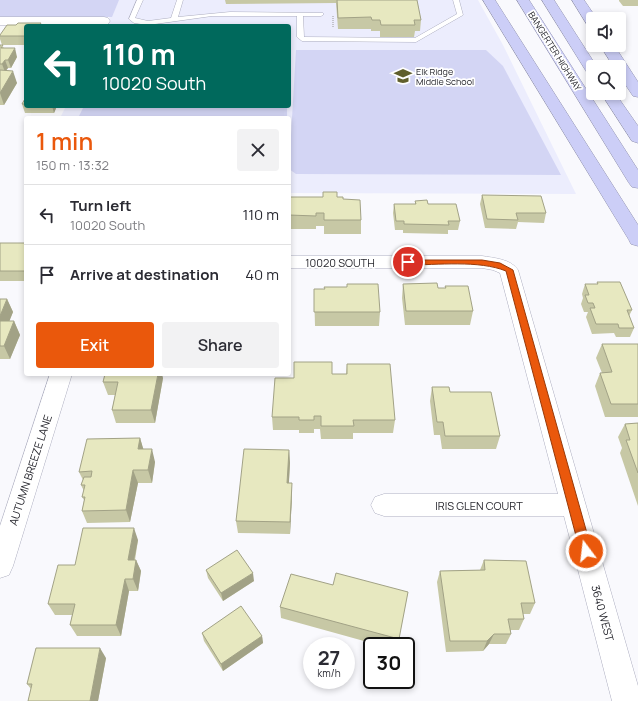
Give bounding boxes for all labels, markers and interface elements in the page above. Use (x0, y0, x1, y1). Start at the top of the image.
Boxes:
street label: BANGERTER HIGHWAY (525, 9, 585, 93)
map controls (586, 12, 626, 100)
button: sound (586, 12, 626, 52)
text: 110 m (102, 35, 176, 73)
icon: left (36, 40, 88, 92)
button: search (586, 60, 626, 100)
place label: Elk Ridge Middle School (416, 65, 474, 88)
school or university icon: Elk Ridge Middle School (393, 66, 413, 86)
text: 10020 South (102, 71, 206, 95)
text: 1 min (36, 124, 93, 157)
button: close (237, 129, 279, 171)
text: 150 m · 13:32 (36, 156, 109, 174)
text: Turn left (70, 195, 132, 216)
icon: left (36, 204, 58, 226)
text: 110 m (242, 204, 279, 225)
text: 10020 South (70, 216, 145, 234)
pin (391, 245, 425, 279)
icon: arrive (397, 251, 419, 273)
street label: 10020 SOUTH (305, 255, 375, 270)
icon: arrive (36, 264, 58, 286)
text: Arrive at destination (70, 264, 219, 285)
text: 40 m (245, 264, 279, 285)
button: Exit (36, 322, 154, 368)
button: Share (162, 322, 279, 368)
street label: AUTUMN BREEZE LANE (5, 413, 55, 527)
street label: IRIS GLEN COURT (435, 498, 523, 513)
position arrow (565, 530, 607, 572)
street label: 3640 WEST (588, 583, 618, 643)
speed limit sign: 30 (363, 637, 415, 689)
text: 27 (318, 644, 340, 671)
text: km/h (317, 666, 341, 680)

